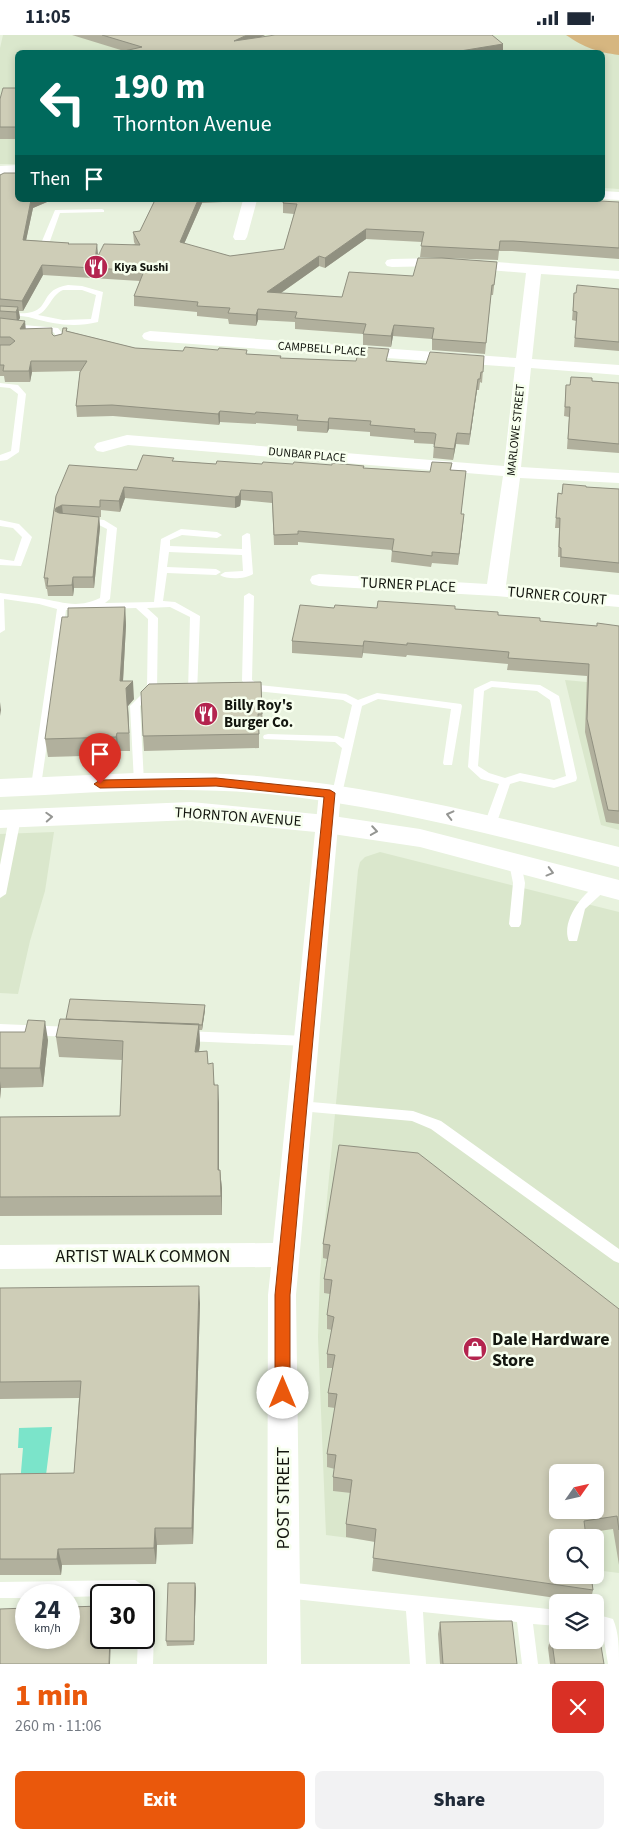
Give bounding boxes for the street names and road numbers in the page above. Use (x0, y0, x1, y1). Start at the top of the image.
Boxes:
street label: CAMPBELL PLACE (277, 337, 367, 361)
street label: MARLOWE STREET (503, 383, 529, 477)
street label: DUNBAR PLACE (267, 443, 347, 467)
street label: TURNER PLACE (360, 572, 456, 598)
street label: TURNER COURT (507, 581, 607, 611)
street label: THORNTON AVENUE (174, 802, 302, 832)
street label: ARTIST WALK COMMON (56, 1244, 230, 1269)
street label: POST STREET (271, 1446, 296, 1549)

